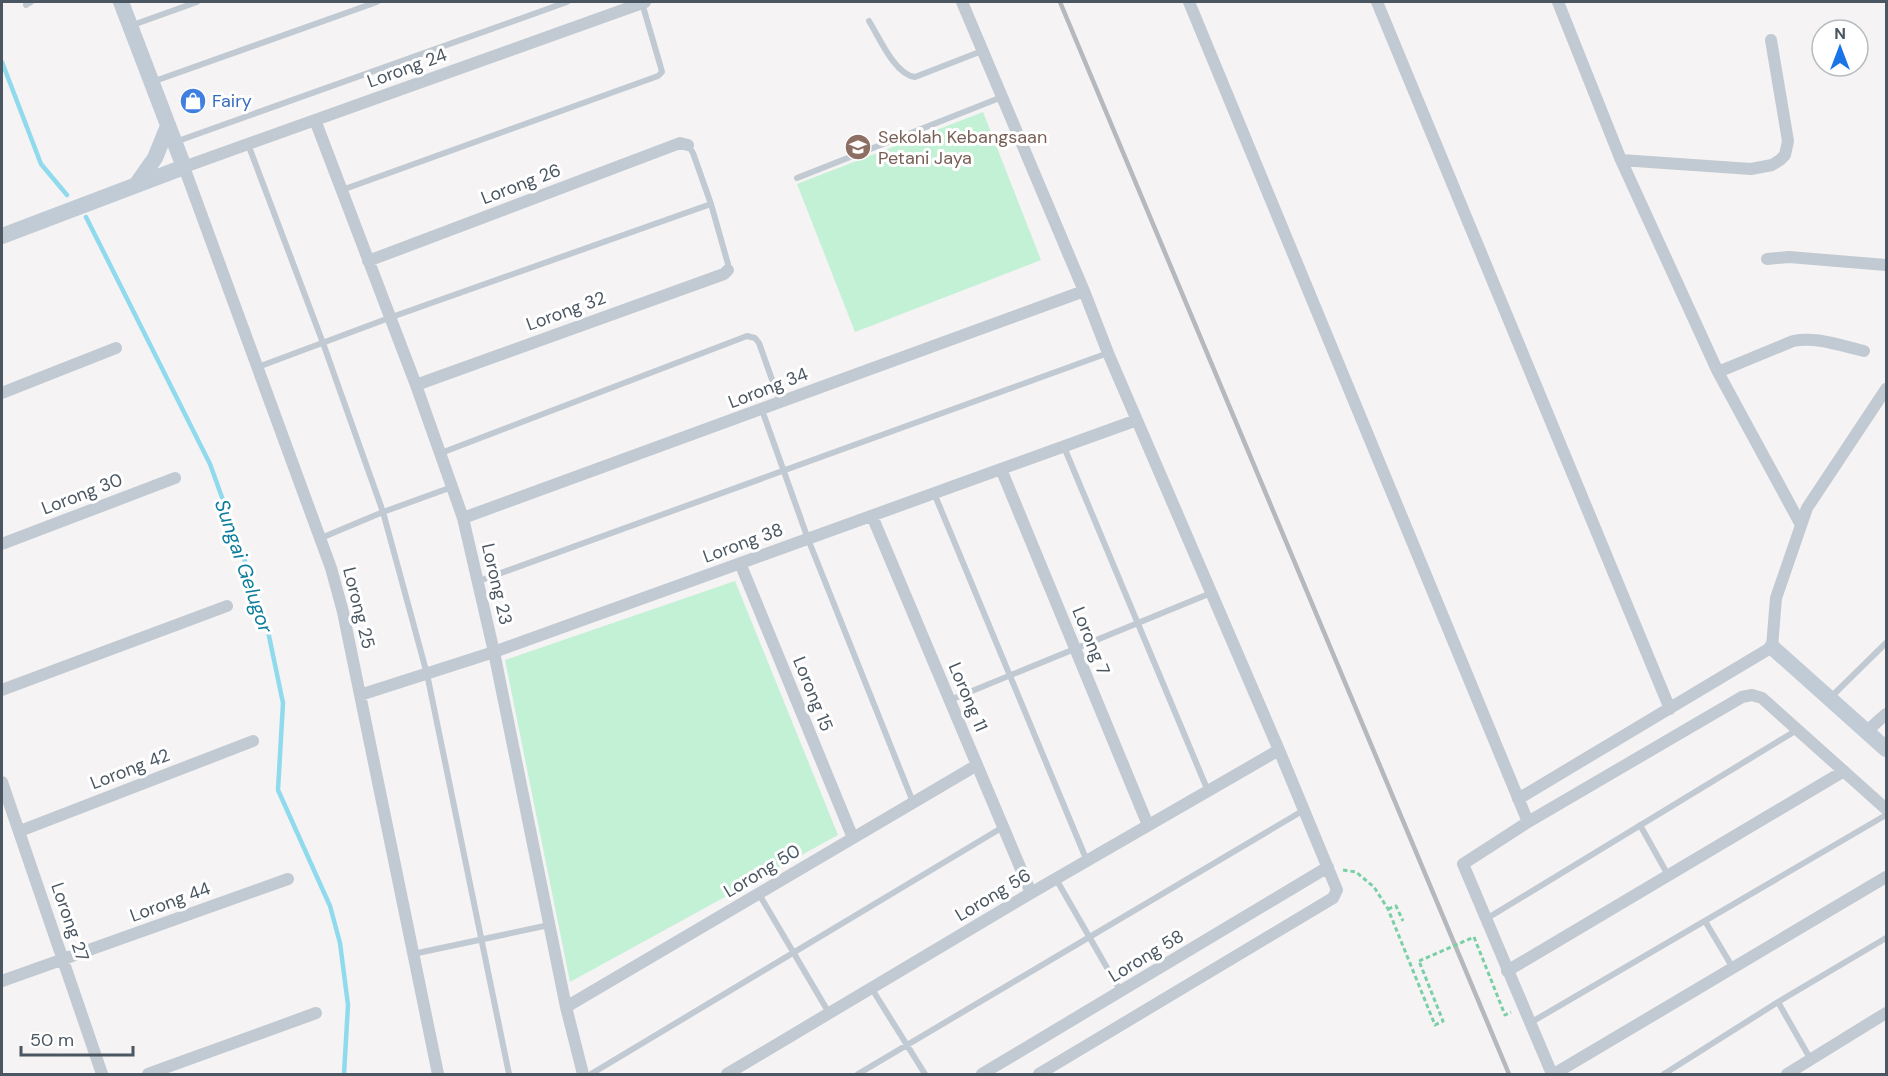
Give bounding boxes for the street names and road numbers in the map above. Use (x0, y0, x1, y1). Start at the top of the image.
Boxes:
street label: Lorong 24 (364, 43, 450, 93)
street label: Lorong 26 (478, 158, 564, 210)
street label: Lorong 32 (523, 286, 609, 336)
street label: Lorong 34 (725, 362, 811, 414)
street label: Lorong 30 (38, 468, 126, 520)
street label: Lorong 38 (700, 517, 786, 569)
street label: Lorong 23 (476, 541, 518, 627)
street label: Lorong 25 (337, 565, 381, 651)
street label: Lorong 7 (1066, 603, 1116, 679)
street label: Lorong 15 (787, 653, 839, 735)
street label: Lorong 11 (943, 659, 993, 735)
street label: Lorong 42 (87, 743, 173, 795)
street label: Lorong 50 (719, 839, 805, 903)
street label: Lorong 56 (951, 863, 1035, 927)
street label: Lorong 44 (127, 876, 214, 928)
street label: Lorong 27 (45, 880, 95, 964)
street label: Lorong 58 (1104, 924, 1188, 988)

